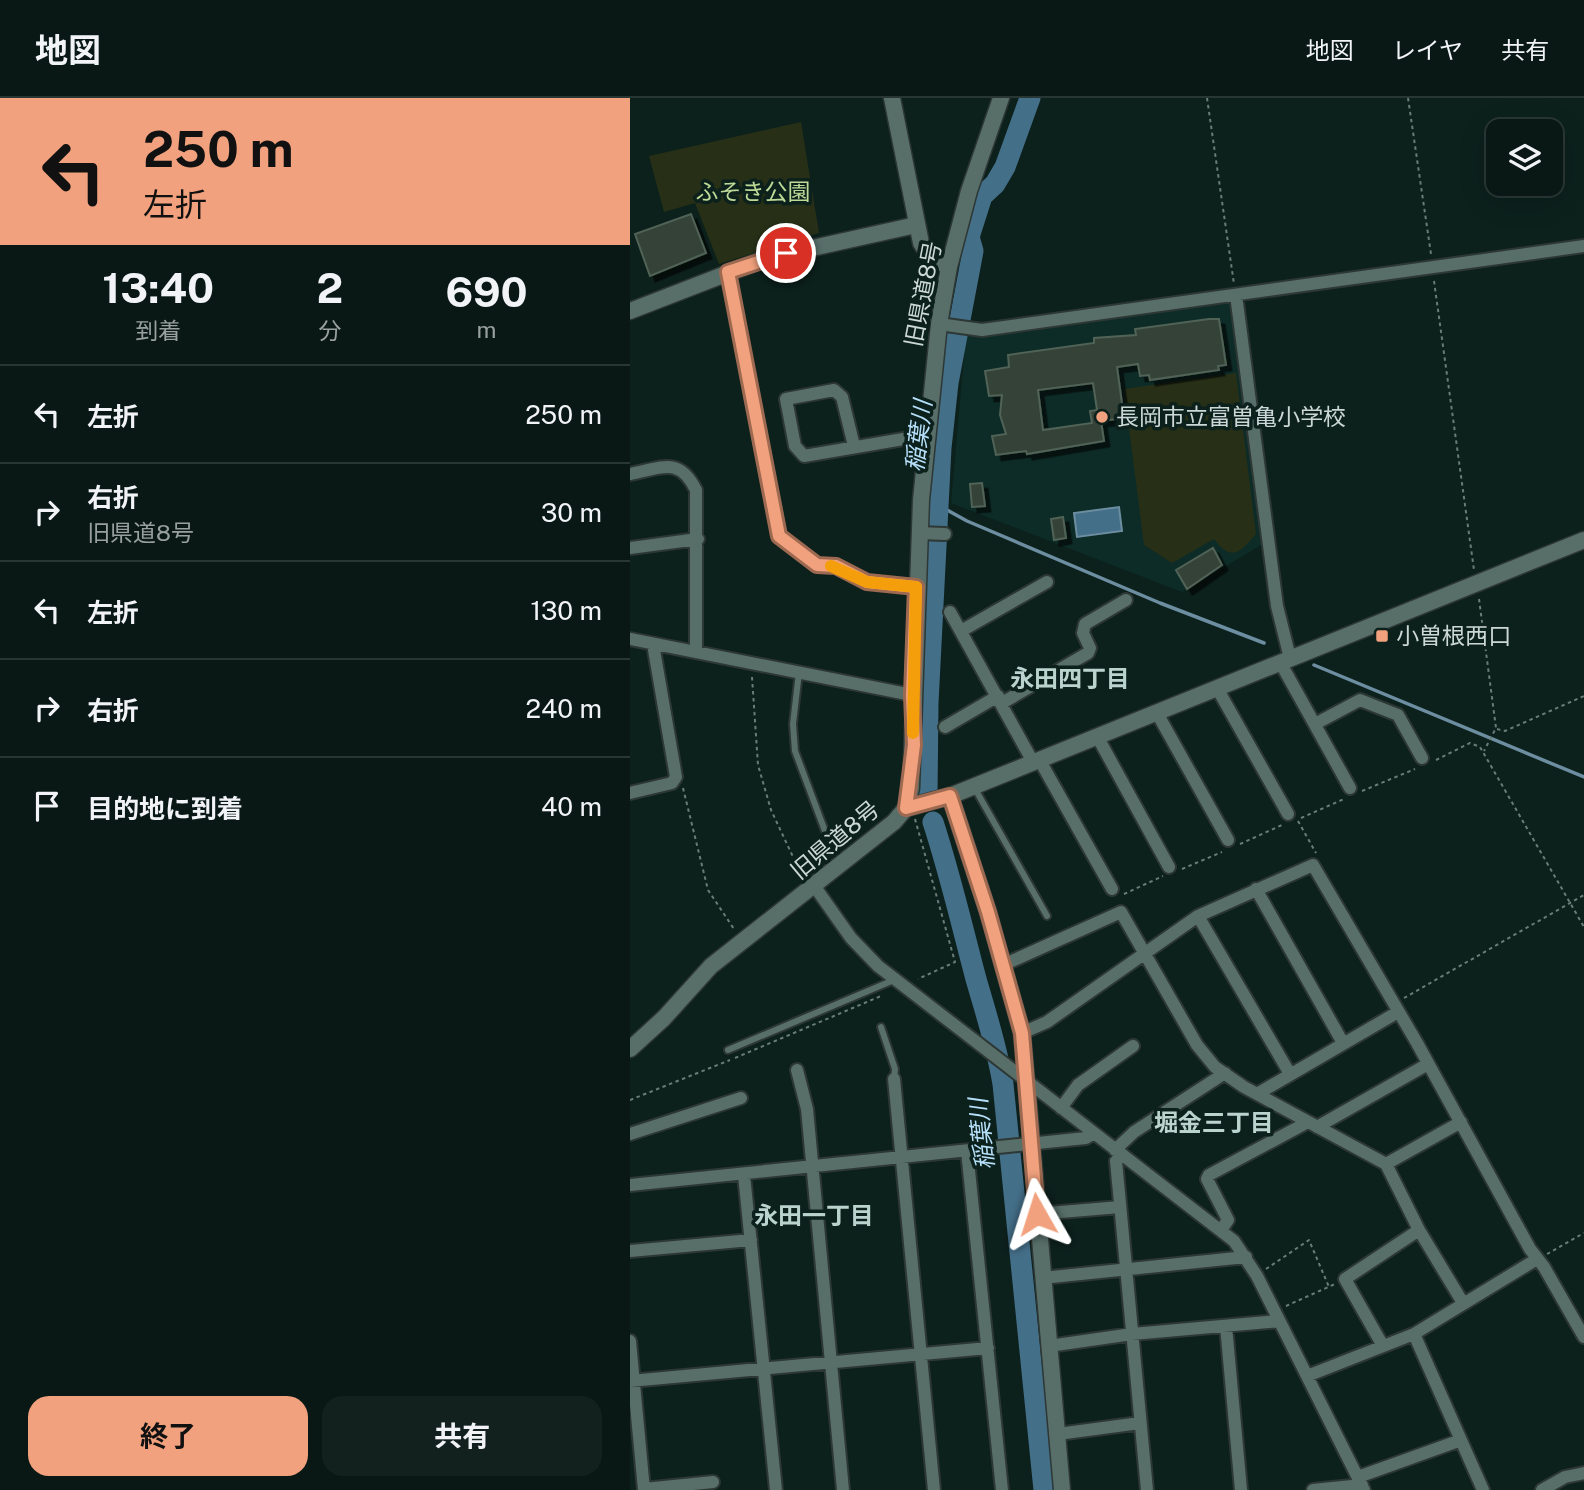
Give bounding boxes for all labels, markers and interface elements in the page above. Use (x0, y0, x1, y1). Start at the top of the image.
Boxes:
text: 地図 (35, 31, 101, 69)
text: 地図 (1306, 36, 1354, 64)
text: レイヤ (1392, 36, 1463, 64)
text: 共有 (1501, 36, 1549, 64)
map controls (1486, 119, 1563, 196)
button: layers (1486, 119, 1563, 196)
text: 250 m (143, 120, 294, 178)
icon: left (28, 126, 119, 217)
park label: ふそき公園 (696, 178, 811, 205)
text: 左折 (143, 186, 207, 223)
pin (756, 223, 816, 283)
icon: arrive (767, 234, 805, 272)
street label: 旧県道8号 (899, 239, 946, 349)
text: 13:40 (102, 263, 214, 312)
text: 2 (316, 263, 343, 312)
text: 690 (445, 267, 528, 316)
text: m (477, 316, 496, 343)
text: 到着 (135, 317, 181, 344)
text: 分 (318, 317, 341, 344)
icon: left (28, 395, 66, 433)
water label: 稲葉川 (900, 395, 937, 473)
text: 250 m (525, 399, 602, 430)
text: 左折 (87, 401, 139, 432)
place label: 長岡市立富曽亀小学校 (1116, 403, 1346, 430)
marker: 長岡市立富曽亀小学校 (1094, 409, 1110, 425)
text: 右折 (87, 482, 139, 513)
icon: right (28, 493, 66, 531)
text: 30 m (541, 497, 602, 528)
text: 旧県道8号 (87, 519, 194, 546)
icon: left (28, 591, 66, 629)
text: 130 m (530, 595, 602, 626)
text: 左折 (87, 597, 139, 628)
place label: 小曽根西口 (1396, 622, 1511, 649)
marker: 小曽根西口 (1374, 628, 1390, 644)
district label: 永田四丁目 (1010, 664, 1130, 692)
icon: right (28, 689, 66, 727)
text: 240 m (525, 693, 602, 724)
text: 右折 (87, 695, 139, 726)
icon: arrive (28, 787, 66, 825)
text: 40 m (541, 791, 602, 822)
text: 目的地に到着 (87, 793, 243, 824)
street label: 旧県道8号 (785, 795, 884, 884)
water label: 稲葉川 (963, 1094, 999, 1171)
district label: 堀金三丁目 (1154, 1108, 1274, 1136)
position arrow (1000, 1177, 1074, 1251)
district label: 永田一丁目 (754, 1201, 874, 1229)
button: 終了 (28, 1396, 308, 1476)
button: 共有 (322, 1396, 602, 1476)

